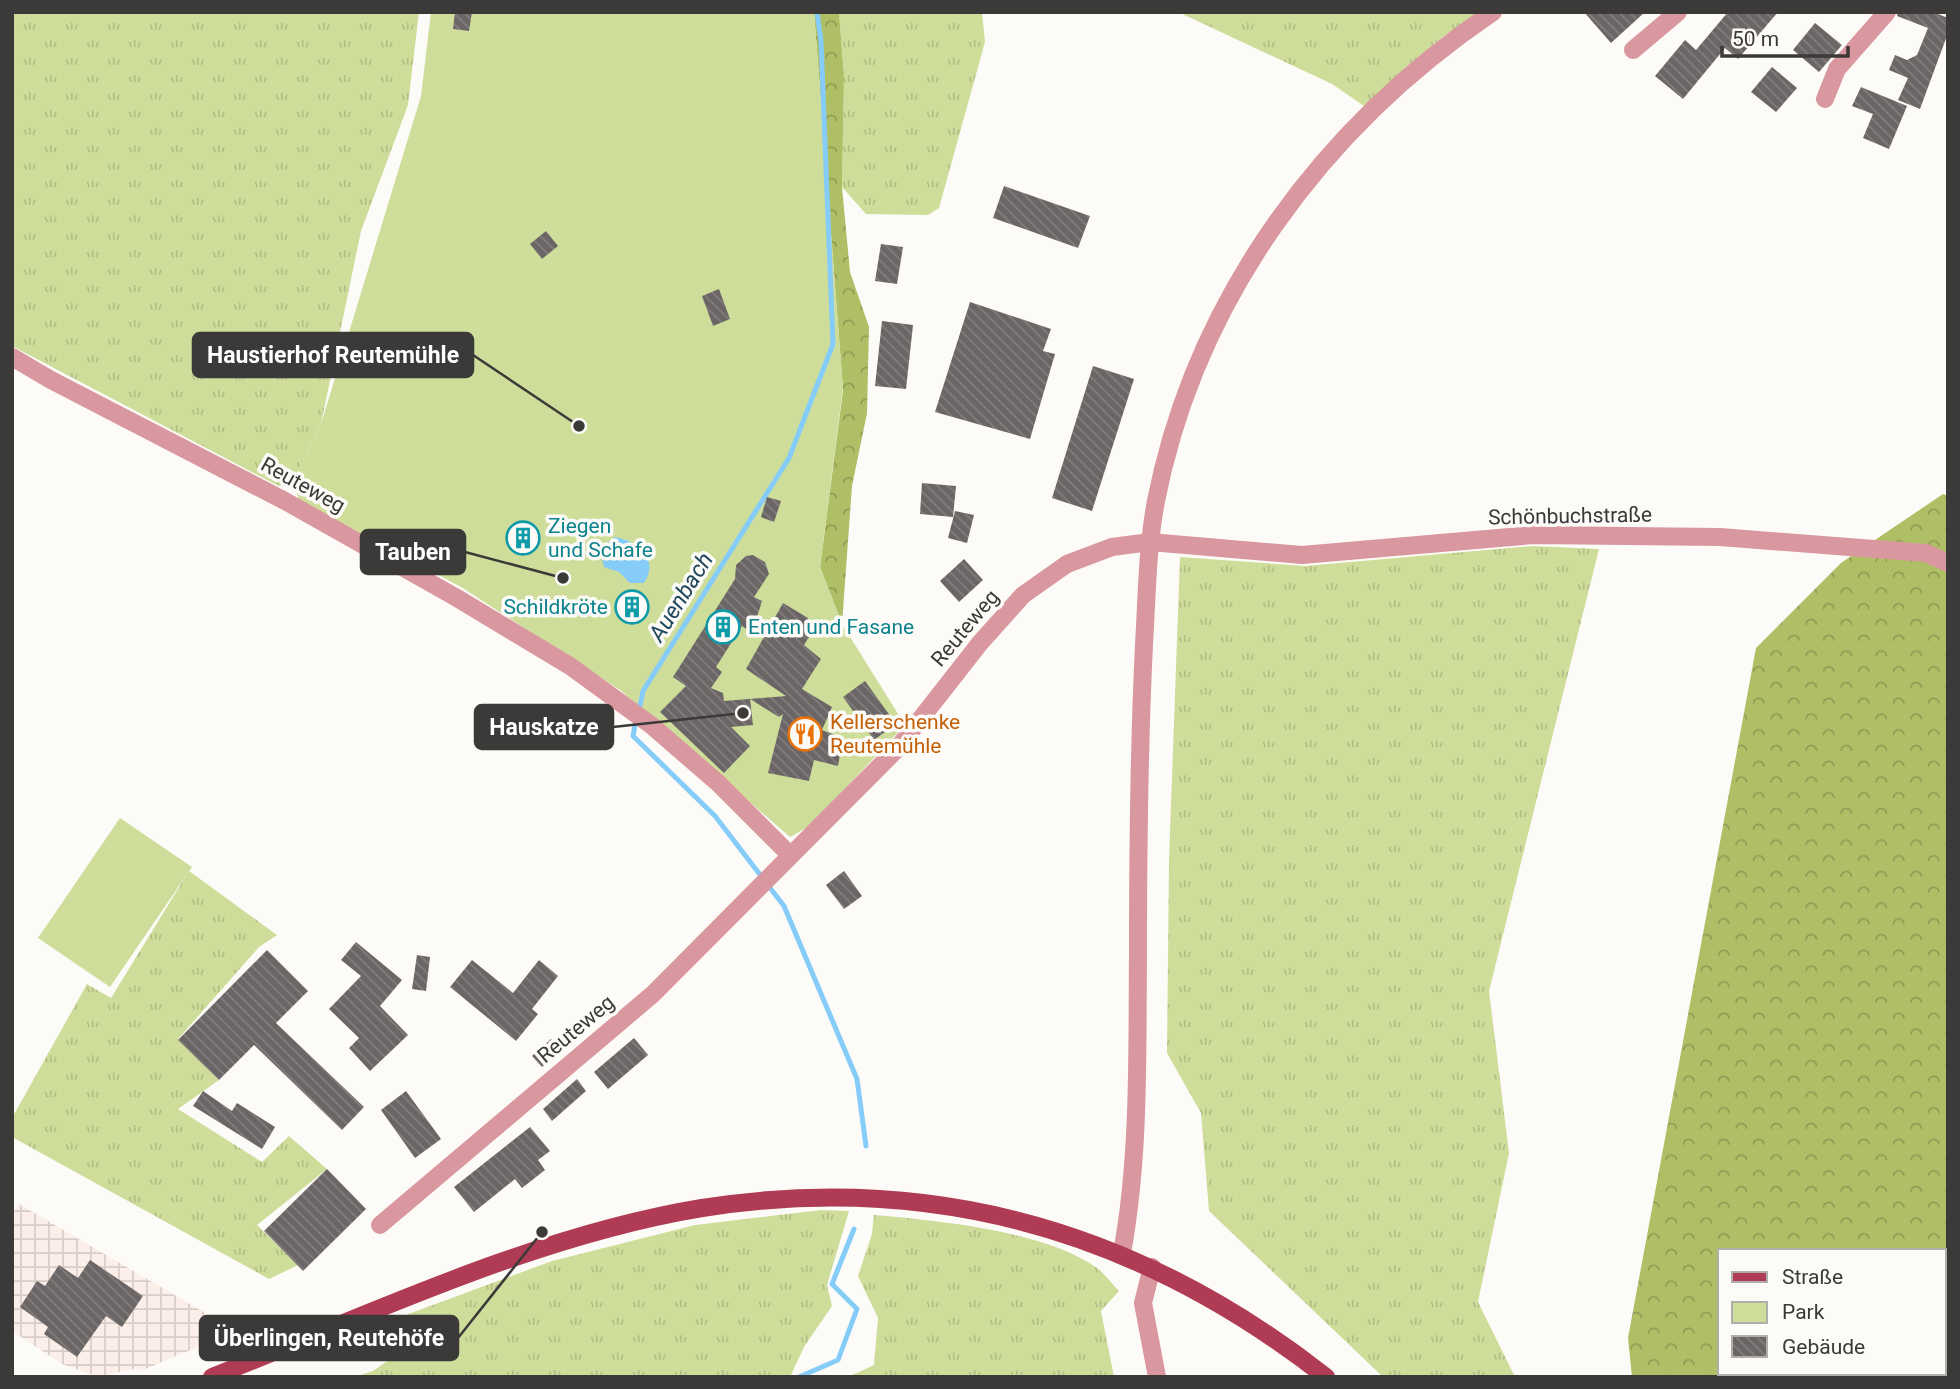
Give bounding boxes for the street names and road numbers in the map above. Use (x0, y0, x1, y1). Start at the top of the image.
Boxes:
street label: Reuteweg (257, 452, 349, 518)
street label: Schönbuchstraße (1488, 503, 1652, 529)
street label: Reuteweg (926, 585, 1004, 671)
street label: Reuteweg (533, 990, 619, 1068)

